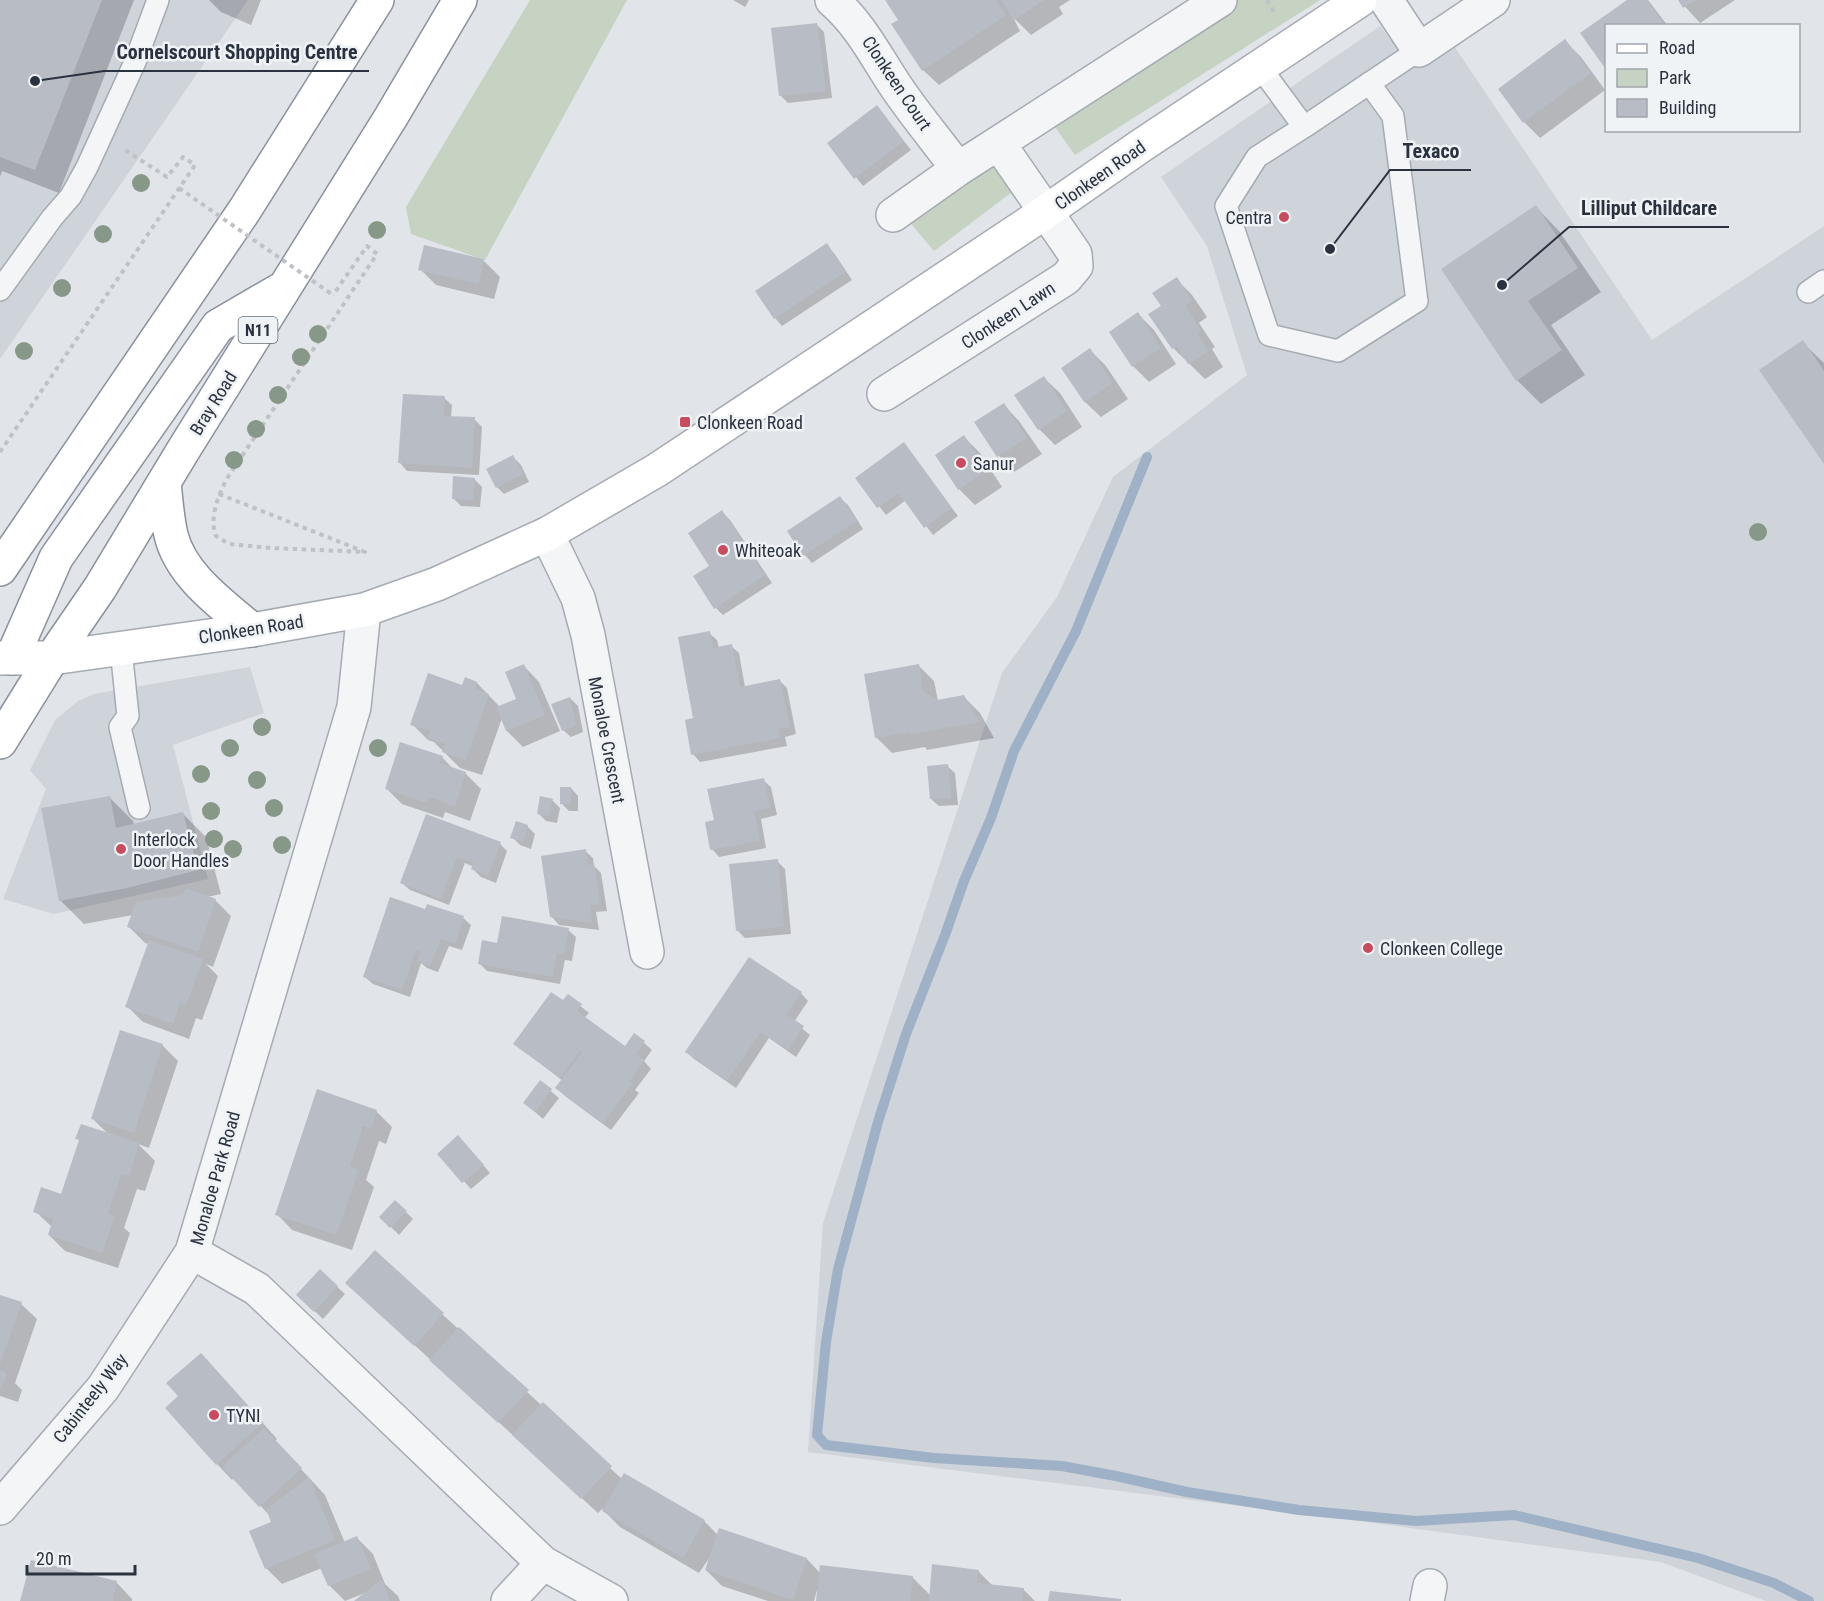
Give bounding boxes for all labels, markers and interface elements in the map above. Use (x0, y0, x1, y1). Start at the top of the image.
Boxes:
legend (1605, 24, 1800, 132)
street label: Clonkeen Court (858, 32, 936, 134)
callout: Cornelscourt Shopping Centre (104, 33, 369, 71)
text: Road (1659, 37, 1695, 58)
text: Cornelscourt Shopping Centre (116, 40, 358, 64)
text: Park (1659, 67, 1691, 88)
text: Building (1659, 97, 1716, 118)
callout: Texaco (1390, 132, 1471, 170)
street label: Clonkeen Road (1051, 136, 1149, 214)
text: Texaco (1402, 139, 1460, 163)
callout: Lilliput Childcare (1569, 189, 1729, 227)
text: Lilliput Childcare (1581, 196, 1717, 220)
place label: Centra (1226, 207, 1272, 228)
marker: Centra (1277, 210, 1291, 224)
street label: Clonkeen Lawn (957, 277, 1059, 353)
road number: N11 (238, 317, 278, 343)
street label: Bray Road (185, 367, 241, 439)
place label: Clonkeen Road (697, 412, 803, 433)
marker: Clonkeen Road (678, 415, 692, 429)
place label: Sanur (973, 453, 1014, 474)
marker: Sanur (954, 456, 968, 470)
place label: Whiteoak (735, 540, 801, 561)
marker: Whiteoak (716, 543, 730, 557)
street label: Clonkeen Road (197, 610, 305, 648)
street label: Monaloe Crescent (584, 675, 630, 805)
place label: Interlock Door Handles (133, 829, 229, 871)
marker: Interlock Door Handles (114, 842, 128, 856)
place label: Clonkeen College (1380, 938, 1503, 959)
marker: Clonkeen College (1361, 941, 1375, 955)
street label: Monaloe Park Road (186, 1109, 244, 1247)
street label: Cabinteely Way (49, 1349, 132, 1447)
place label: TYNI (226, 1405, 261, 1426)
marker: TYNI (207, 1408, 221, 1422)
scale bar (27, 1538, 135, 1576)
text: 20 m (36, 1548, 71, 1569)

